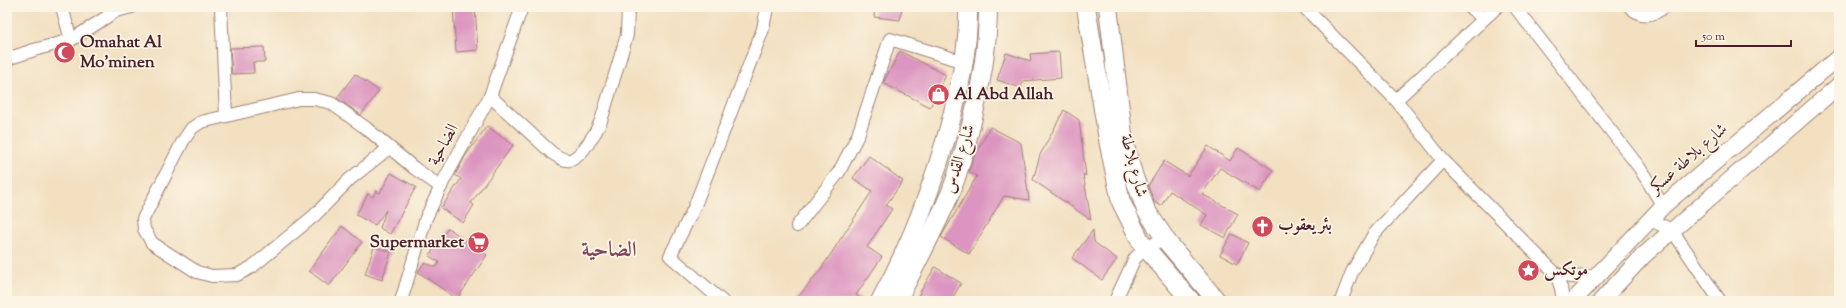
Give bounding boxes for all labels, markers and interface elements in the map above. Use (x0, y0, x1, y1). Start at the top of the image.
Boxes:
scale bar (1696, 22, 1791, 48)
text: 50 m (1701, 28, 1725, 46)
place label: Omahat Al Mo'minen (80, 31, 162, 75)
mosque icon: Omahat Al Mo'minen (51, 40, 77, 66)
shop icon: Al Abd Allah (926, 82, 952, 108)
place label: Al Abd Allah (954, 83, 1053, 107)
street label: شارع بلاطة عسكر (1643, 118, 1733, 201)
street label: الضاحية (423, 119, 465, 170)
street label: شارع القدس (938, 121, 982, 197)
street label: شارع بلاطة (1113, 132, 1153, 200)
church icon: بئر يعقوب (1249, 213, 1275, 239)
place label: بئر يعقوب (1278, 214, 1332, 238)
supermarket icon: Supermarket (466, 230, 492, 256)
place label: Supermarket (370, 231, 464, 255)
district label: الضاحية (581, 236, 637, 266)
place icon: موتكس (1516, 258, 1542, 284)
place label: موتكس (1544, 259, 1588, 283)

